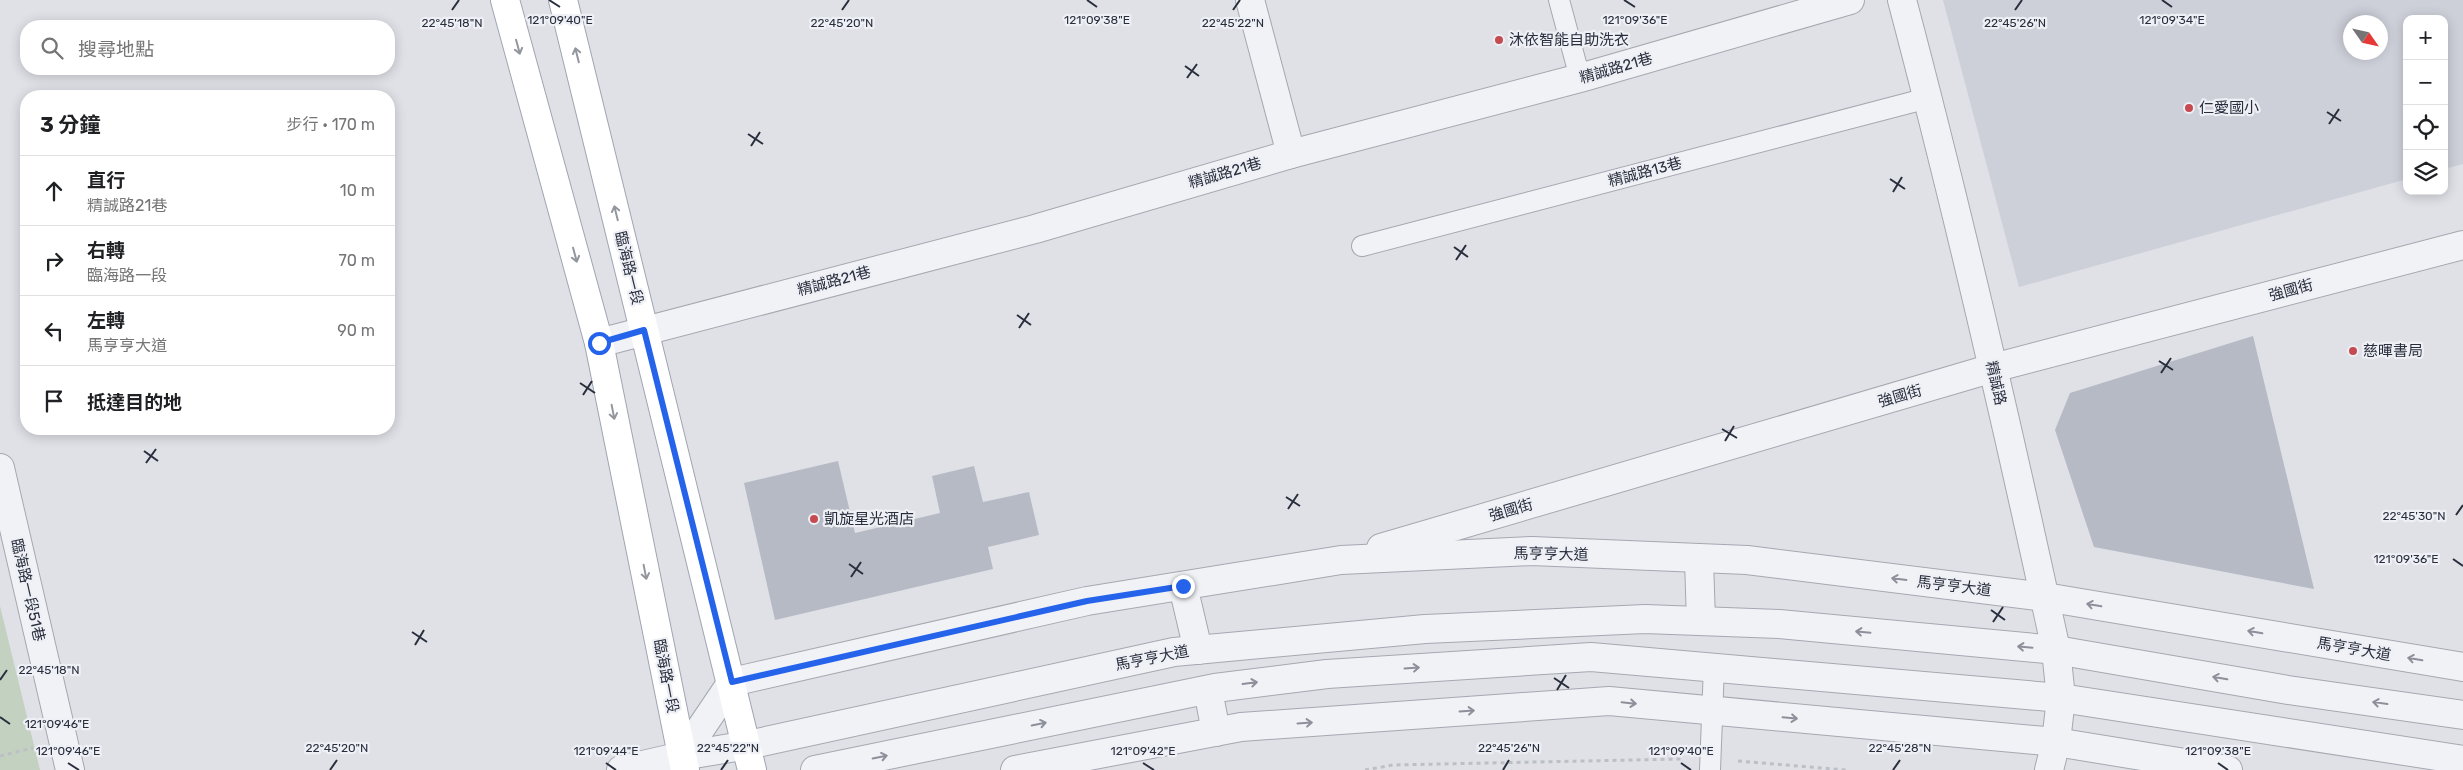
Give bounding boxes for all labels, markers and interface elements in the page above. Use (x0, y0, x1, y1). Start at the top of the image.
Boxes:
text: 121°09'40"E (527, 13, 593, 27)
text: 121°09'38"E (1064, 13, 1130, 27)
text: 121°09'36"E (1602, 13, 1668, 27)
text: 121°09'34"E (2139, 13, 2205, 27)
north arrow (2343, 15, 2388, 60)
map controls (2403, 15, 2448, 195)
button: + (2403, 15, 2448, 60)
text: 22°45'18"N (421, 16, 483, 30)
text: 22°45'20"N (811, 16, 873, 30)
text: 22°45'22"N (1202, 16, 1264, 30)
text: 22°45'26"N (1984, 16, 2046, 30)
search box (20, 20, 395, 75)
place label: 沐依智能自助洗衣 (1509, 31, 1629, 49)
icon: search (38, 34, 66, 62)
marker: 沐依智能自助洗衣 (1493, 34, 1505, 46)
text: 搜尋地點 (78, 38, 154, 61)
one-way arrow (514, 39, 523, 55)
one-way arrow (572, 48, 581, 64)
street label: 精誠路21巷 (1577, 49, 1655, 87)
button: − (2403, 60, 2448, 105)
place label: 仁愛國小 (2199, 99, 2259, 117)
marker: 仁愛國小 (2183, 102, 2195, 114)
button: locate (2403, 105, 2448, 150)
text: 3 分鐘 (40, 112, 100, 137)
text: 步行 · 170 m (287, 115, 375, 134)
button: layers (2403, 150, 2448, 195)
street label: 精誠路21巷 (1186, 154, 1264, 192)
street label: 精誠路13巷 (1606, 154, 1684, 190)
text: 直行 (87, 169, 125, 192)
icon: ahead (40, 177, 68, 205)
text: 10 m (340, 181, 375, 200)
text: 精誠路21巷 (87, 196, 167, 215)
one-way arrow (611, 205, 620, 221)
street label: 臨海路一段 (611, 229, 647, 307)
text: 右轉 (87, 239, 125, 262)
one-way arrow (570, 246, 580, 262)
icon: right (40, 247, 68, 275)
text: 70 m (338, 251, 375, 270)
street label: 精誠路21巷 (795, 263, 873, 299)
text: 臨海路一段 (87, 266, 167, 285)
street label: 強國街 (2267, 275, 2315, 305)
text: 左轉 (87, 309, 125, 332)
icon: left (40, 317, 68, 345)
text: 90 m (337, 321, 375, 340)
route start (588, 332, 611, 355)
text: 馬亨亨大道 (87, 336, 167, 355)
place label: 慈暉書局 (2363, 342, 2423, 360)
marker: 慈暉書局 (2347, 345, 2359, 357)
street label: 精誠路 (1982, 359, 2010, 407)
street label: 強國街 (1876, 381, 1924, 411)
icon: arrive (40, 387, 68, 415)
text: 抵達目的地 (87, 391, 182, 414)
one-way arrow (608, 404, 618, 420)
street label: 強國街 (1487, 495, 1535, 525)
text: 22°45'30"N (2382, 509, 2446, 523)
place label: 凱旋星光酒店 (824, 510, 914, 528)
marker: 凱旋星光酒店 (808, 513, 820, 525)
street label: 臨海路一段51巷 (7, 537, 49, 643)
street label: 馬亨亨大道 (1513, 544, 1589, 564)
text: 121°09'36"E (2373, 552, 2439, 566)
one-way arrow (640, 563, 650, 579)
street label: 馬亨亨大道 (1916, 572, 1992, 600)
one-way arrow (1891, 574, 1907, 584)
route end (1172, 575, 1195, 598)
one-way arrow (2087, 600, 2103, 610)
one-way arrow (1855, 627, 1871, 636)
one-way arrow (2247, 627, 2263, 637)
street label: 馬亨亨大道 (2315, 634, 2393, 664)
street label: 臨海路一段 (650, 637, 682, 715)
street label: 馬亨亨大道 (1113, 642, 1191, 674)
one-way arrow (2017, 642, 2033, 652)
one-way arrow (2407, 654, 2423, 664)
text: 22°45'18"N (18, 663, 80, 677)
one-way arrow (1404, 664, 1420, 673)
one-way arrow (2212, 673, 2228, 683)
one-way arrow (1242, 678, 1258, 688)
one-way arrow (1620, 698, 1636, 708)
one-way arrow (2372, 698, 2388, 708)
one-way arrow (1458, 706, 1474, 716)
one-way arrow (1782, 714, 1798, 723)
text: 121°09'46"E (25, 717, 89, 731)
one-way arrow (1296, 718, 1312, 727)
one-way arrow (1031, 719, 1047, 728)
text: 22°45'20"N (306, 741, 368, 755)
text: 22°45'22"N (697, 741, 759, 755)
text: 22°45'26"N (1478, 741, 1540, 755)
text: 22°45'28"N (1869, 741, 1931, 755)
text: 121°09'46"E (36, 744, 100, 758)
text: 121°09'44"E (573, 744, 639, 758)
text: 121°09'42"E (1111, 744, 1175, 758)
text: 121°09'40"E (1648, 744, 1714, 758)
text: 121°09'38"E (2185, 744, 2251, 758)
one-way arrow (872, 751, 888, 761)

